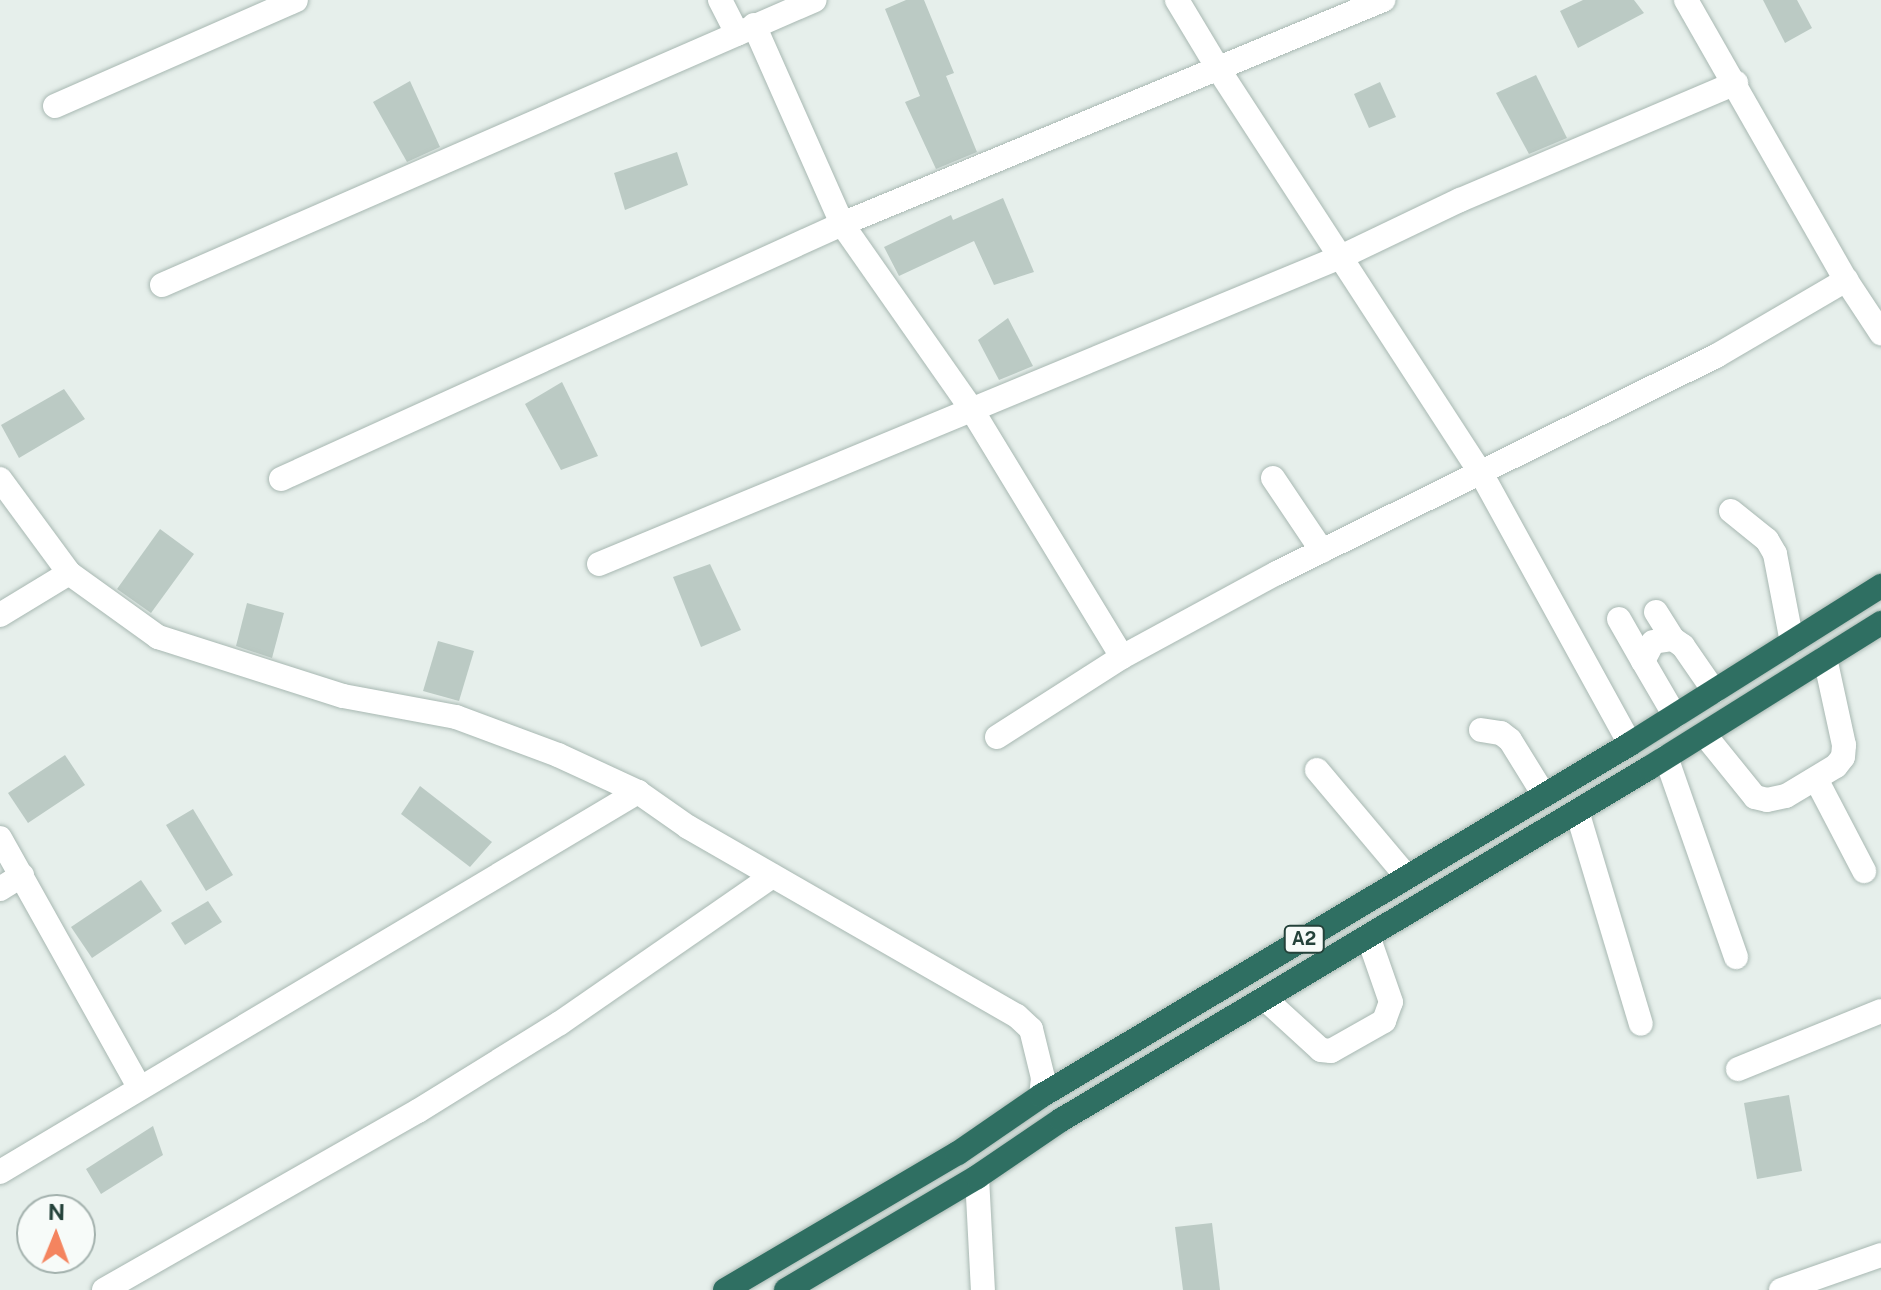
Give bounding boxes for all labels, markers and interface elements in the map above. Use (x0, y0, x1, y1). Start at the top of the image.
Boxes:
road number: A2 (1282, 925, 1326, 953)
north arrow (16, 1194, 96, 1274)
text: N (48, 1199, 65, 1225)

